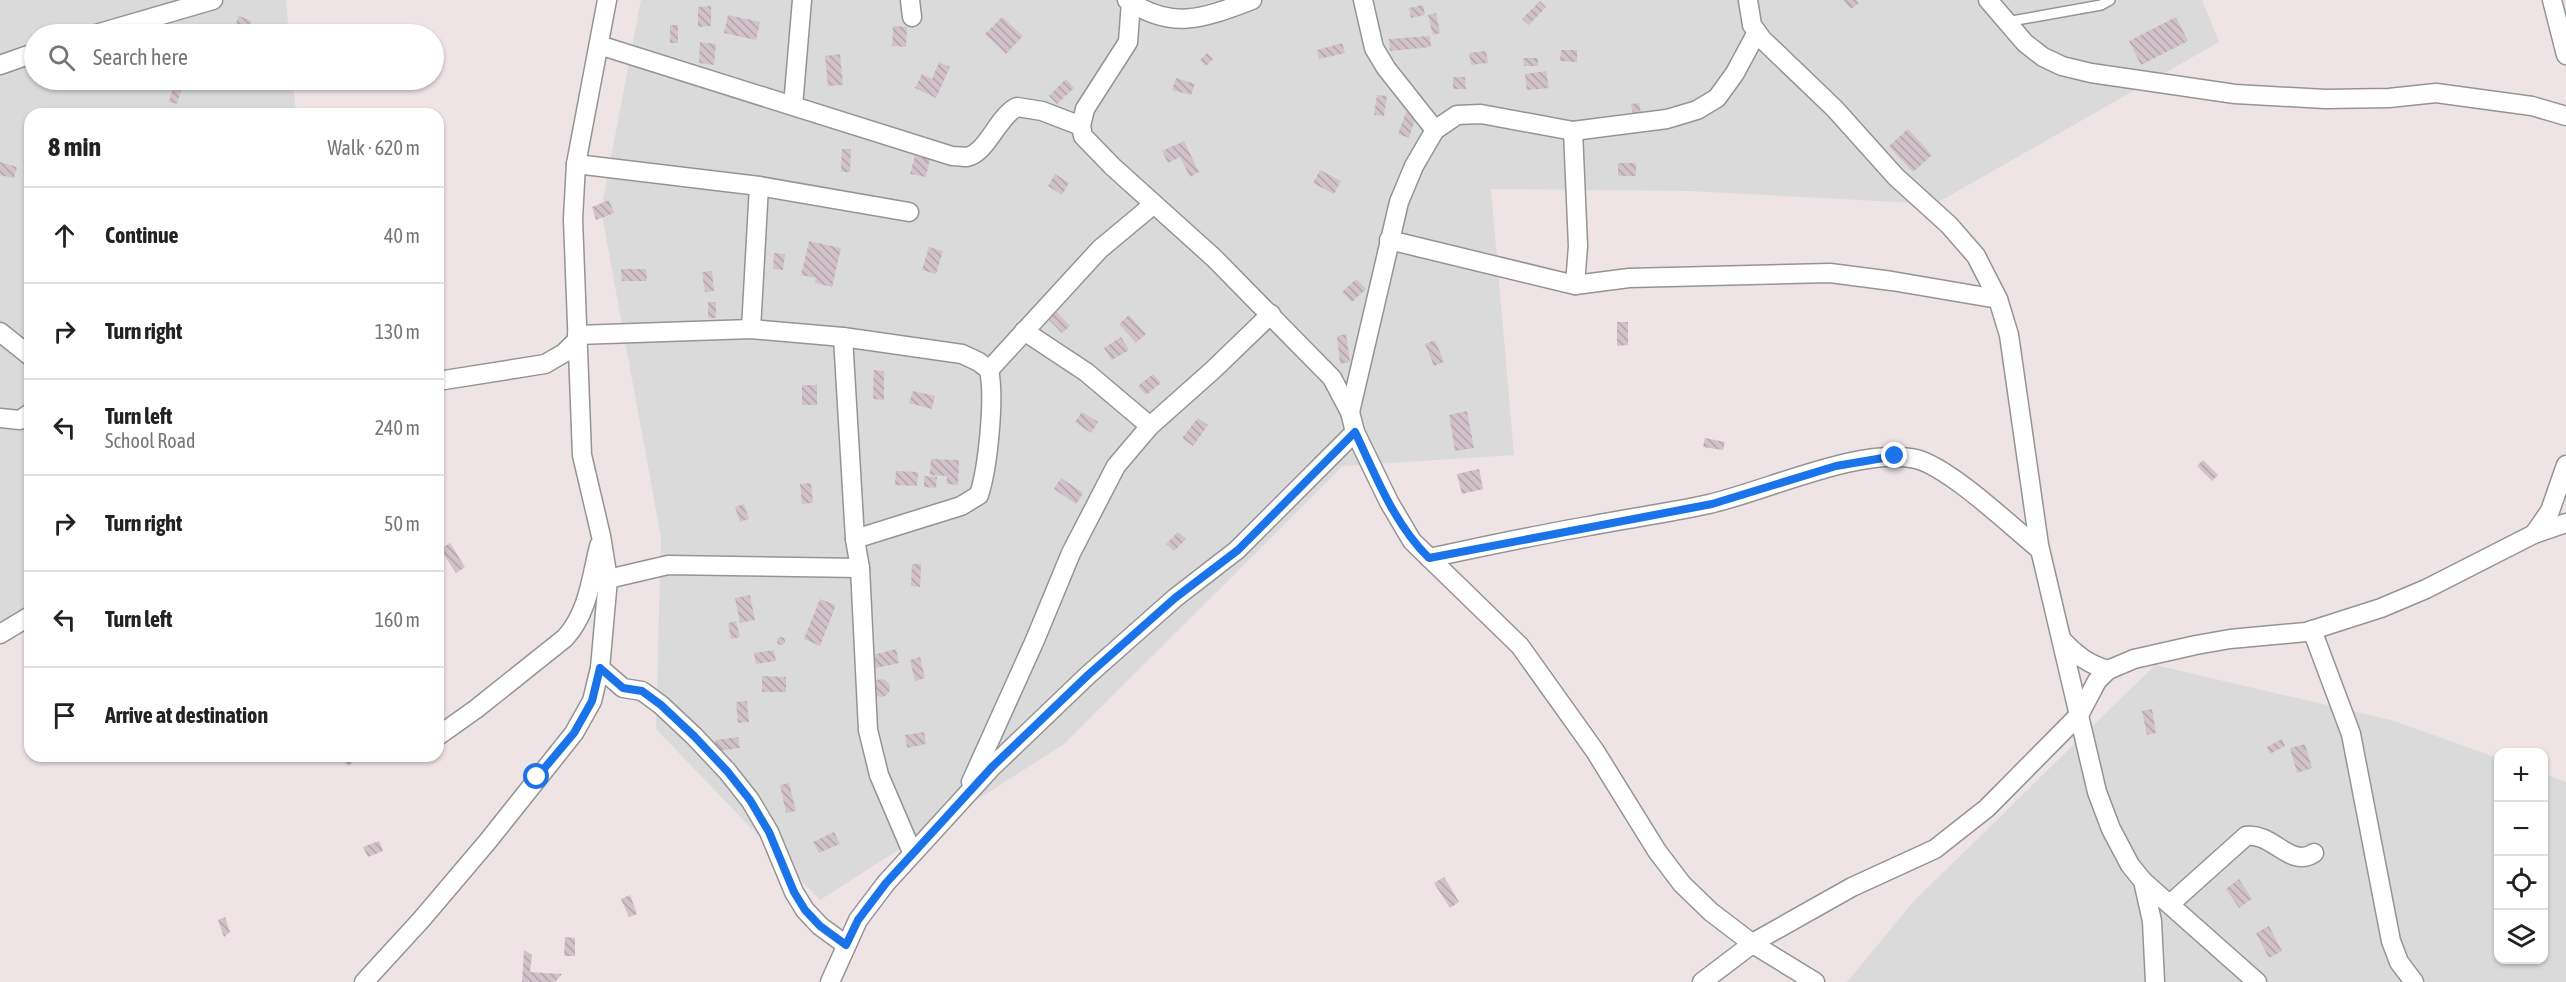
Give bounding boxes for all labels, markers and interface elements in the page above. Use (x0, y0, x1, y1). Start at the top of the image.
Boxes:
search box (24, 24, 444, 90)
icon: search (45, 41, 78, 74)
text: Search here (93, 44, 188, 70)
text: 8 min (48, 132, 101, 162)
text: Walk · 620 m (328, 136, 420, 159)
icon: ahead (48, 219, 81, 252)
text: Continue (105, 222, 179, 248)
text: 40 m (384, 224, 420, 247)
icon: right (48, 315, 81, 348)
text: Turn right (105, 318, 182, 344)
text: 130 m (375, 320, 420, 343)
text: Turn left (105, 403, 172, 429)
icon: left (48, 411, 81, 444)
text: 240 m (375, 416, 420, 439)
text: School Road (105, 429, 196, 452)
route end (1881, 442, 1907, 468)
icon: right (48, 507, 81, 540)
text: Turn right (105, 510, 182, 536)
text: 50 m (384, 512, 420, 535)
icon: left (48, 603, 81, 636)
text: Turn left (105, 606, 172, 632)
text: 160 m (375, 608, 420, 631)
icon: arrive (48, 699, 81, 732)
text: Arrive at destination (105, 702, 268, 728)
map controls (2494, 748, 2548, 964)
button: + (2494, 748, 2548, 802)
route start (523, 763, 549, 789)
button: − (2494, 802, 2548, 856)
button: locate (2494, 856, 2548, 910)
button: layers (2494, 910, 2548, 964)

